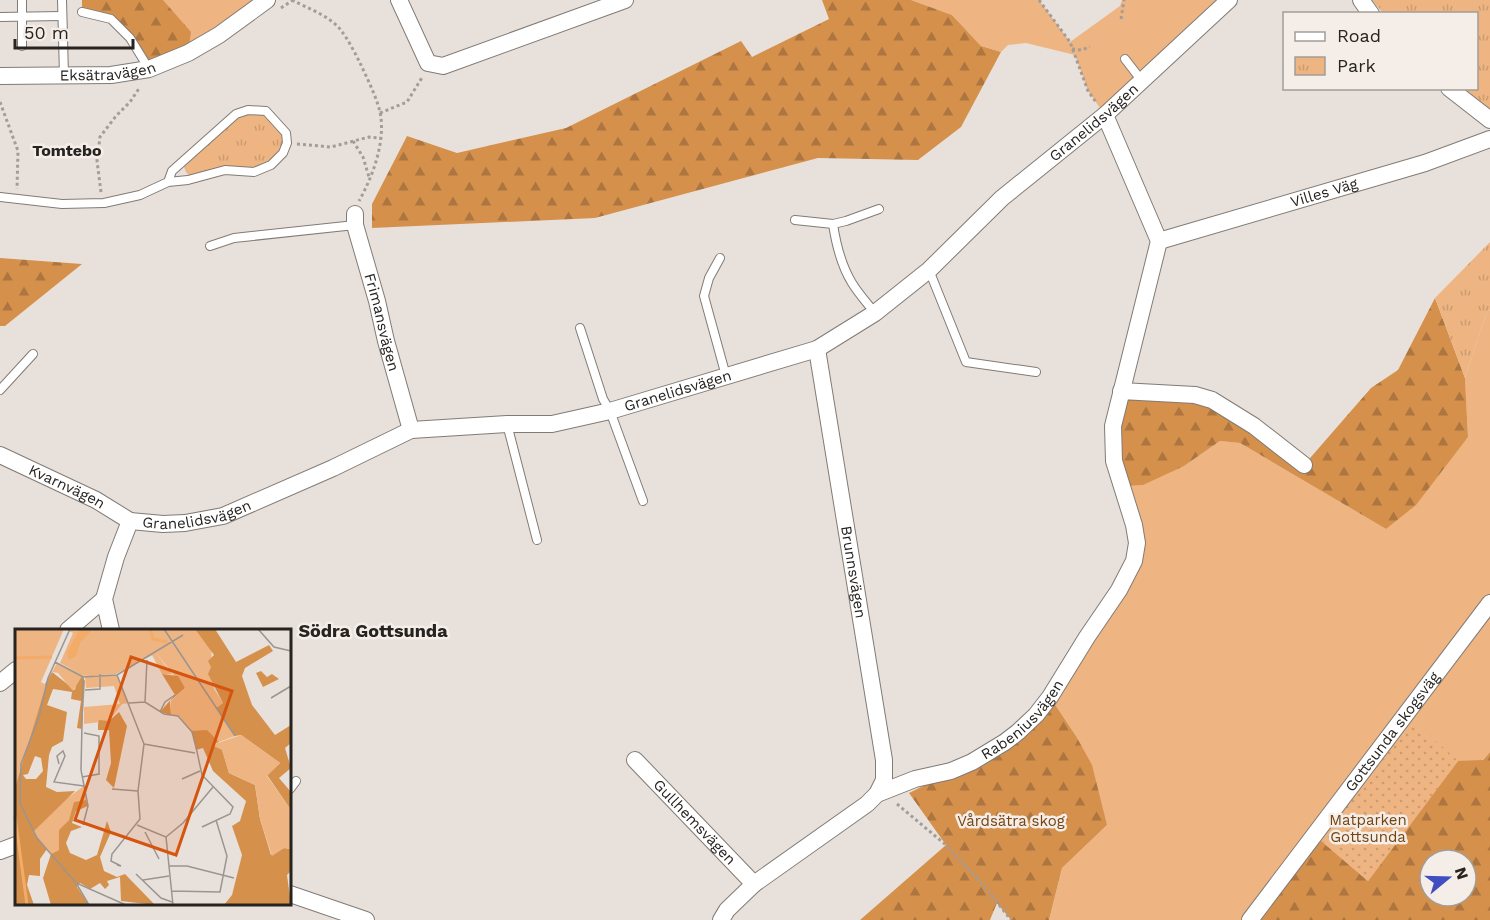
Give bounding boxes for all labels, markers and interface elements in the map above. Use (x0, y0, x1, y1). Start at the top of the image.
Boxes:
scale bar (15, 12, 134, 50)
legend (1283, 12, 1478, 90)
text: 50 m (24, 22, 69, 43)
text: Road (1337, 25, 1381, 46)
text: Park (1337, 55, 1376, 76)
street label: Eksätravägen (60, 58, 159, 84)
street label: Granelidsvägen (1046, 80, 1142, 165)
district label: Tomtebo (32, 141, 102, 160)
street label: Villes Väg (1288, 174, 1360, 211)
street label: Frimansvägen (360, 271, 403, 373)
street label: Granelidsvägen (622, 366, 734, 415)
street label: Kvarnvägen (26, 461, 109, 513)
street label: Granelidsvägen (142, 496, 254, 533)
street label: Brunnsvägen (837, 524, 870, 620)
district label: Södra Gottsunda (298, 620, 448, 641)
inset map (15, 629, 291, 905)
street label: Gottsunda skogsväg (1341, 668, 1444, 795)
street label: Rabeniusvägen (978, 676, 1067, 763)
street label: Gullhemsvägen (650, 776, 740, 868)
park label: Matparken Gottsunda (1329, 811, 1407, 846)
park label: Vårdsätra skog (957, 812, 1065, 830)
north arrow (1418, 848, 1478, 908)
text: N (1451, 865, 1473, 882)

